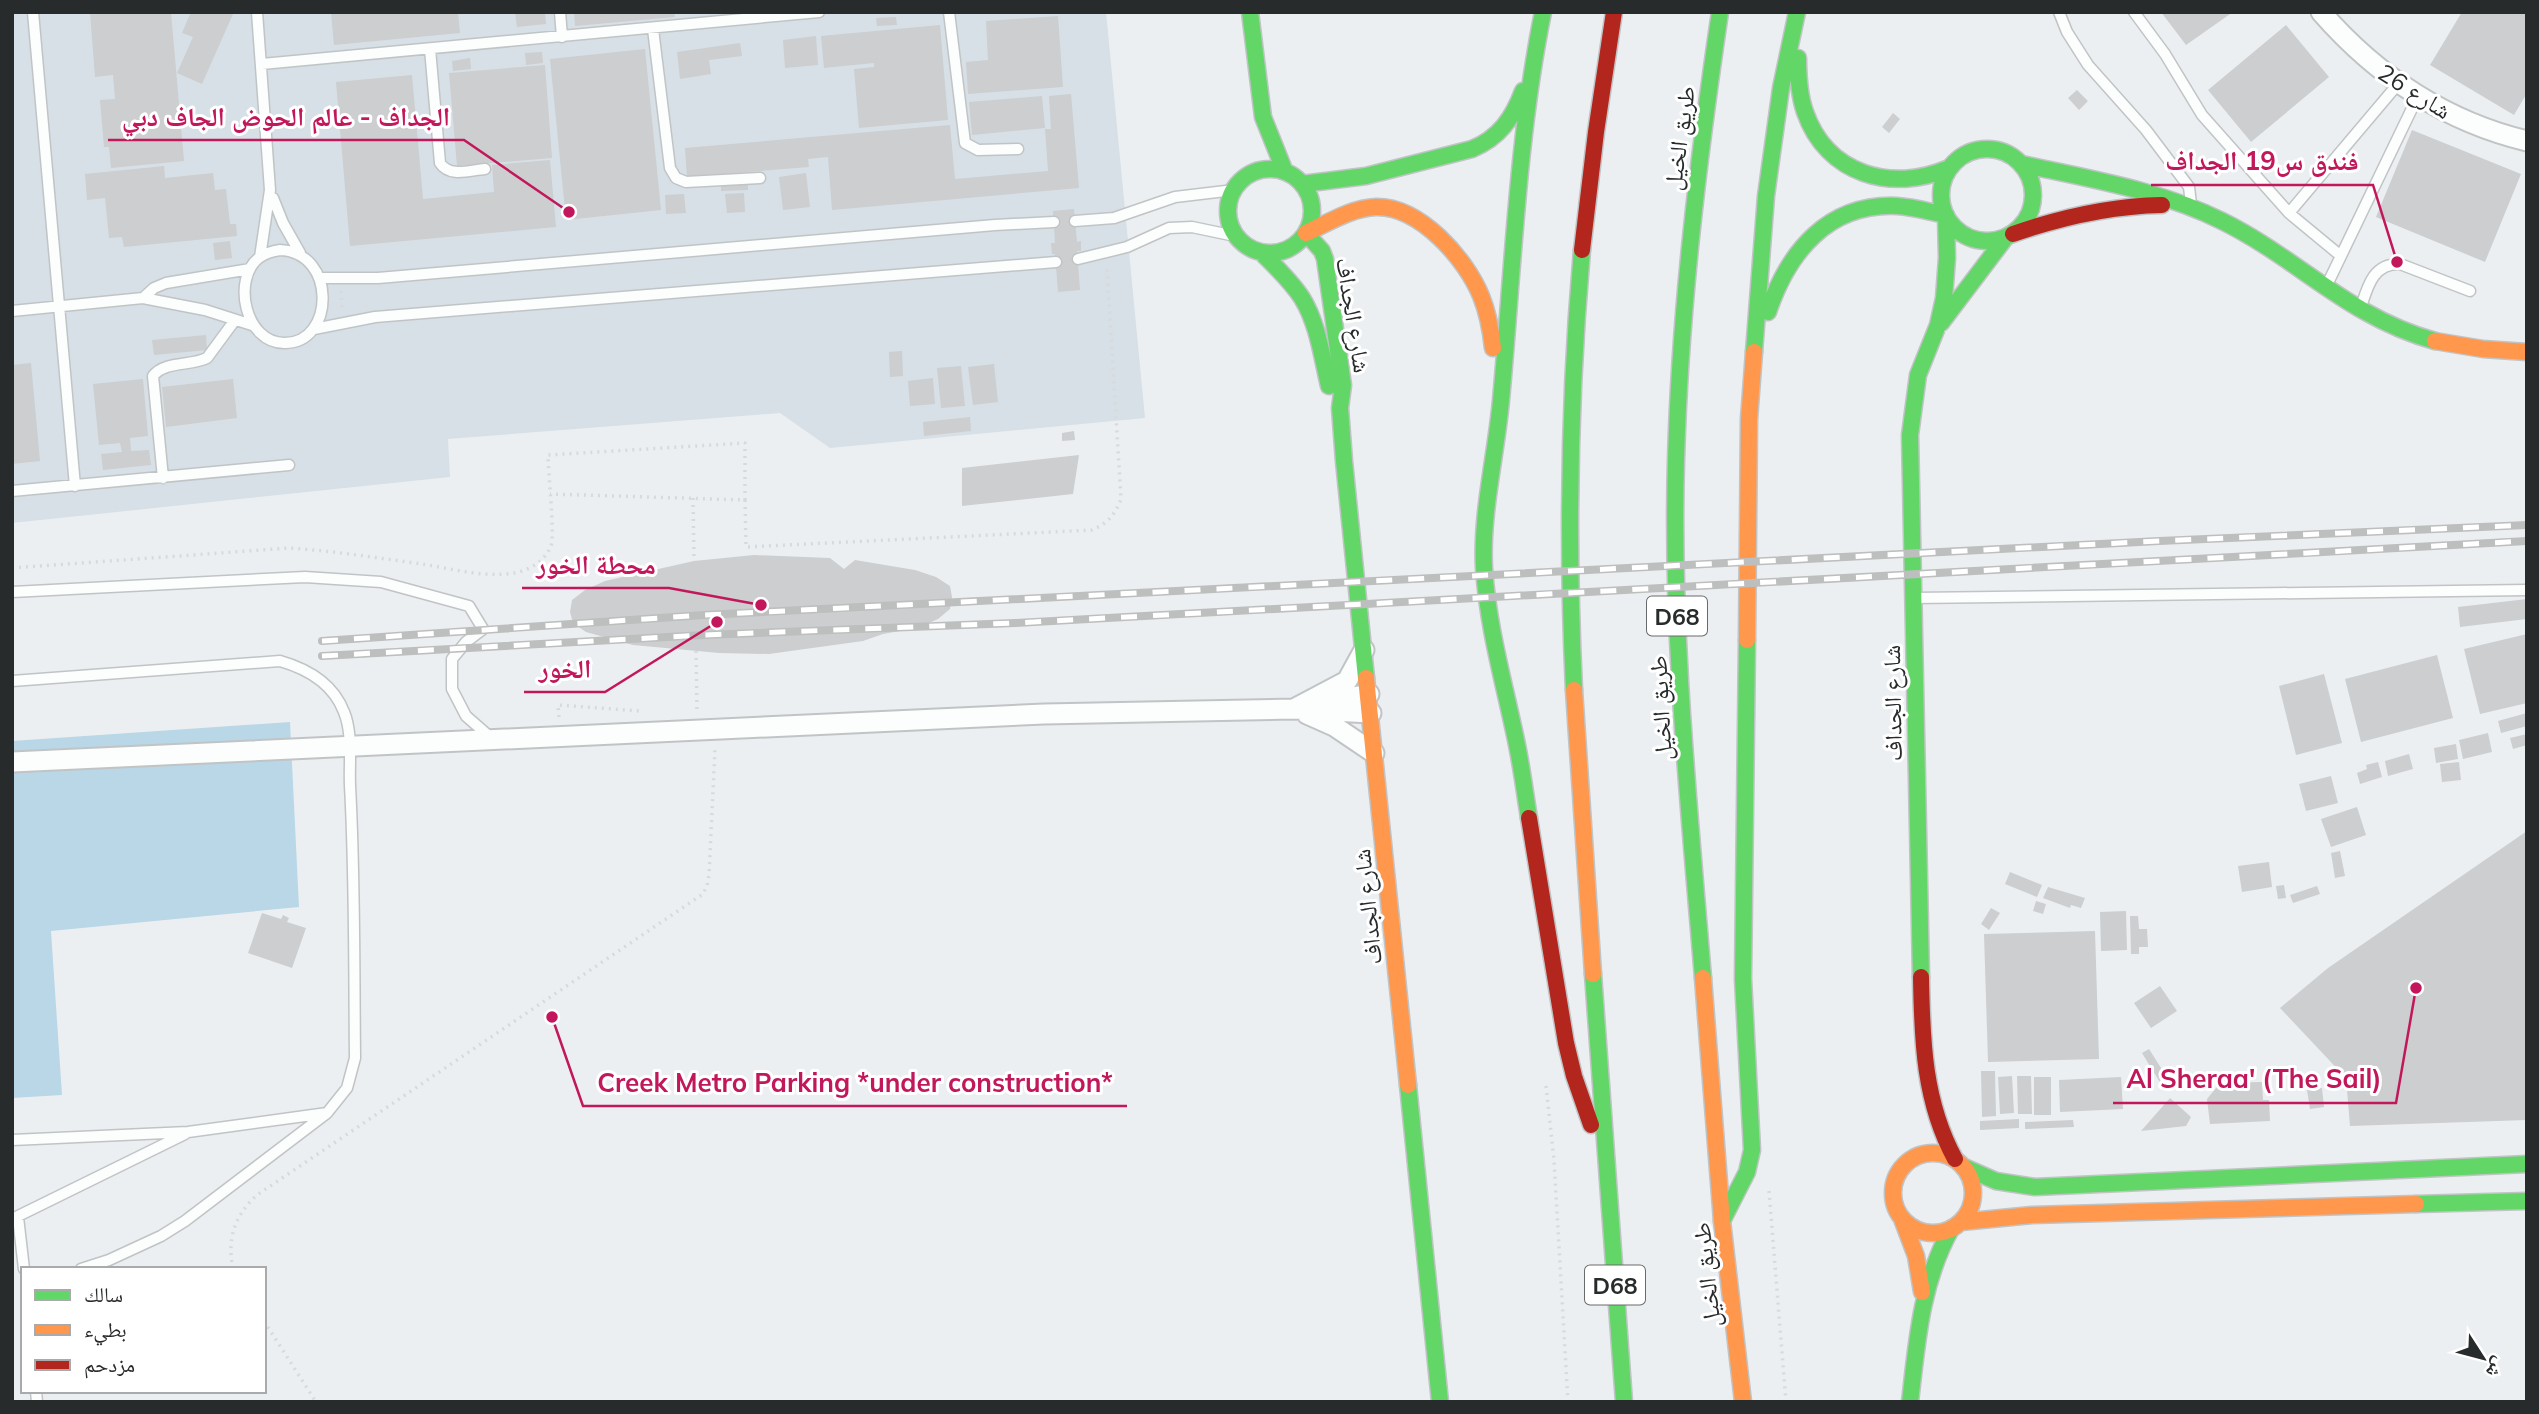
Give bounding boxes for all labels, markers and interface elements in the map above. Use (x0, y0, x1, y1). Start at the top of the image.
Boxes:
street label: شارع 26 (2372, 57, 2457, 126)
street label: طريق الخيل (1657, 84, 1701, 192)
callout: الجداف - عالم الحوض الجاف دبي (108, 93, 464, 140)
text: الجداف - عالم الحوض الجاف دبي (122, 100, 450, 137)
callout: فندق س19 الجداف (2151, 138, 2373, 185)
text: فندق س19 الجداف (2165, 144, 2359, 177)
street label: شارع الجداف (1329, 255, 1378, 375)
callout: محطة الخور (522, 541, 669, 588)
text: محطة الخور (535, 548, 656, 581)
road number: D68 (1647, 596, 1707, 636)
callout: الخور (524, 645, 605, 692)
street label: شارع الجداف (1876, 645, 1909, 761)
text: الخور (538, 652, 591, 685)
street label: طريق الخيل (1642, 655, 1678, 761)
street label: شارع الجداف (1346, 848, 1389, 966)
callout: Al Sheraa' (The Sail) (2113, 1056, 2396, 1103)
callout: Creek Metro Parking *under construction* (583, 1059, 1127, 1106)
text: Al Sheraa' (The Sail) (2126, 1062, 2382, 1095)
text: Creek Metro Parking *under construction* (597, 1066, 1113, 1099)
street label: طريق الخيل (1686, 1221, 1726, 1329)
road number: D68 (1585, 1266, 1645, 1304)
legend (21, 1267, 266, 1393)
text: سالك (84, 1281, 123, 1307)
text: بطيء (84, 1316, 127, 1346)
north arrow (2448, 1323, 2518, 1393)
text: مزدحم (84, 1351, 135, 1379)
text: ش (2481, 1353, 2512, 1383)

